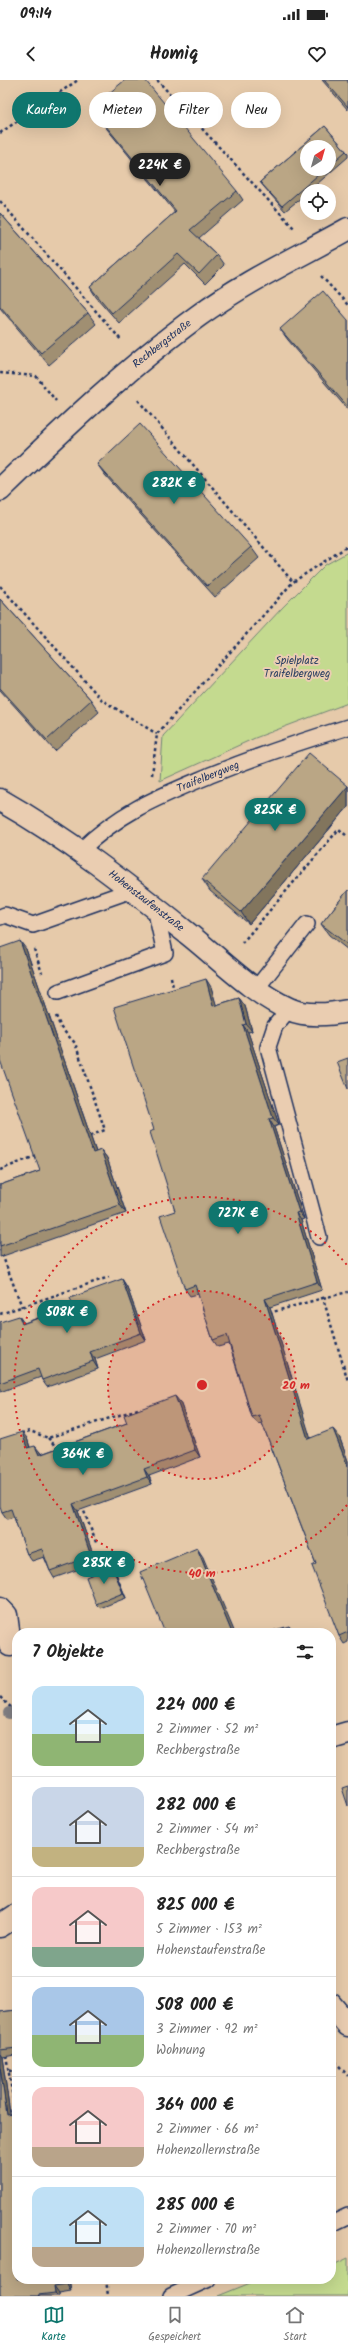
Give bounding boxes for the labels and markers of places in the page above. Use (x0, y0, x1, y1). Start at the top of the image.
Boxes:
pin: 224K € (127, 153, 193, 187)
pin: 282K € (141, 471, 207, 505)
pin: 825K € (242, 798, 308, 832)
pin: 727K € (205, 1201, 271, 1235)
pin: 508K € (34, 1300, 100, 1334)
centre of rings (195, 1378, 209, 1392)
pin: 364K € (50, 1442, 116, 1476)
pin: 285K € (71, 1551, 137, 1585)

